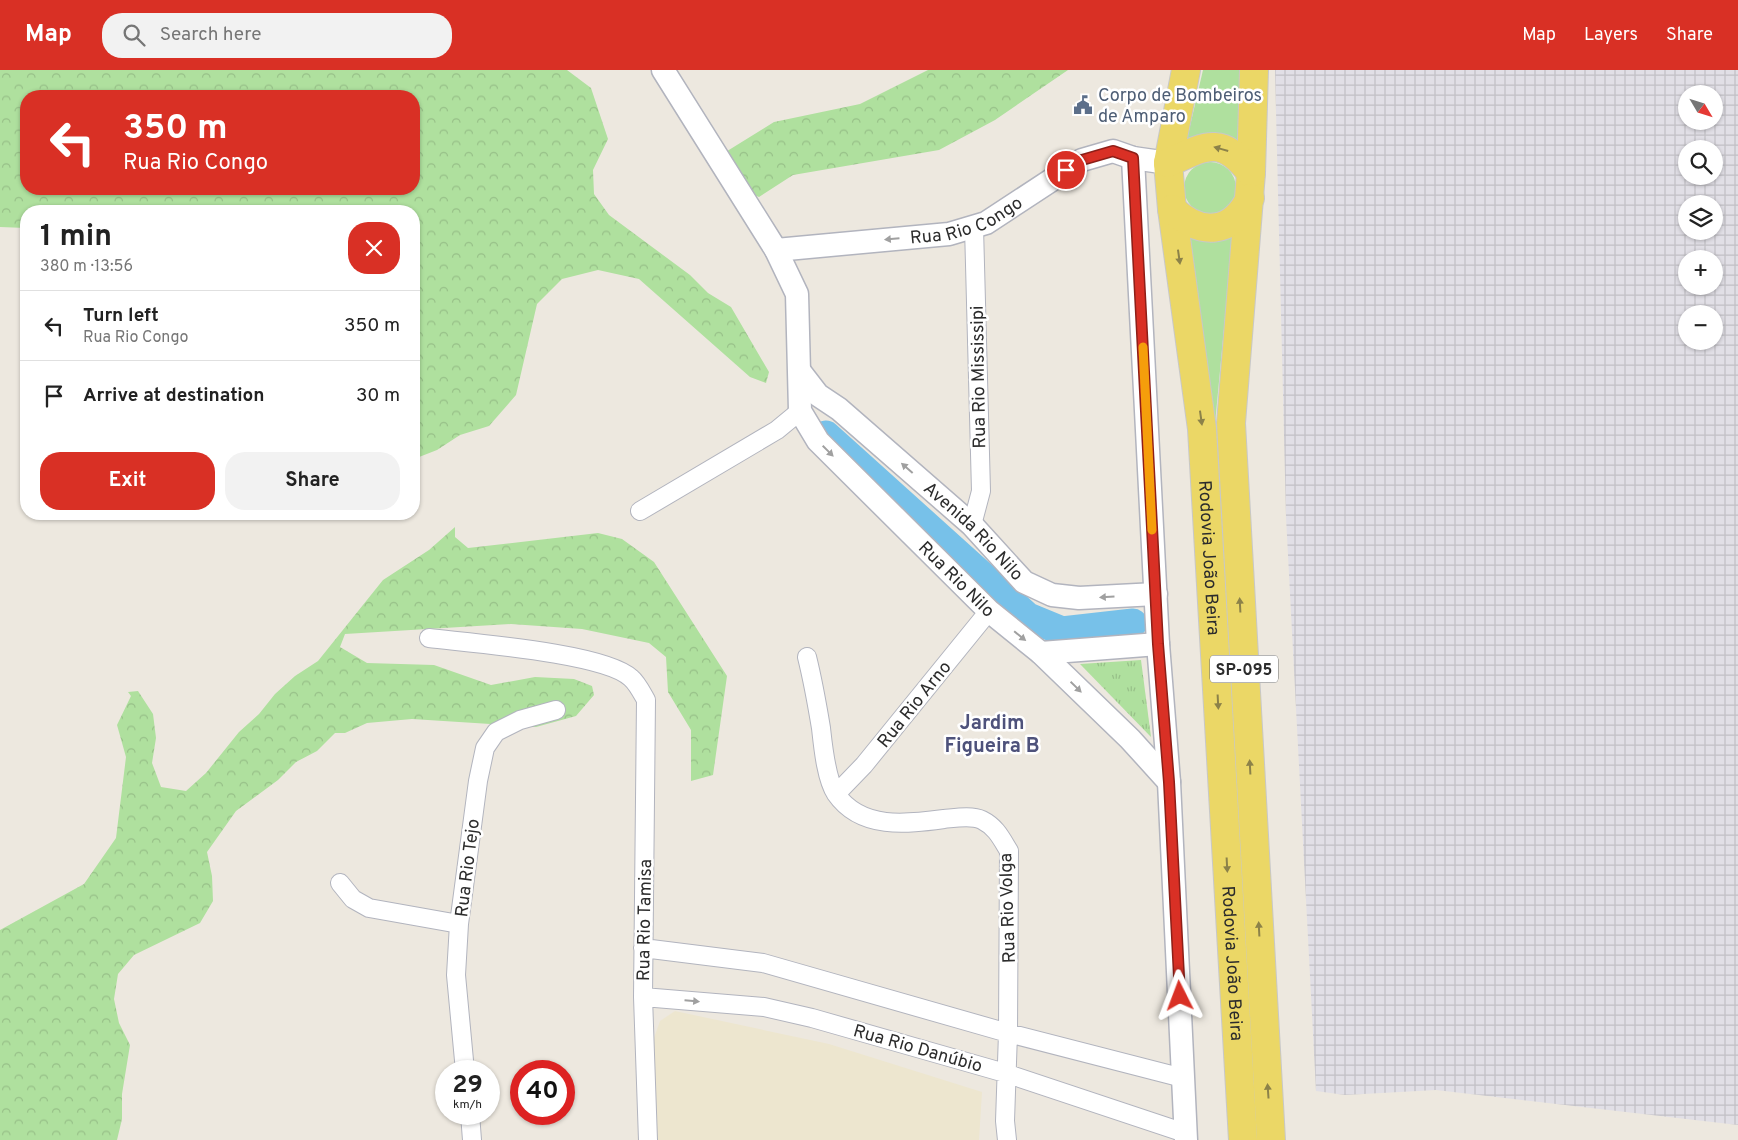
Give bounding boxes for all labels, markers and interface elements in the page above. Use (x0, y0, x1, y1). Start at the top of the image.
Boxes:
search box (102, 13, 452, 58)
text: Map (25, 20, 72, 50)
icon: search (120, 21, 148, 49)
text: Search here (160, 23, 261, 47)
text: Map (1522, 24, 1556, 47)
text: Layers (1584, 24, 1638, 47)
text: Share (1666, 24, 1713, 47)
place label: Corpo de Bombeiros de Amparo (1098, 85, 1262, 129)
north arrow (1678, 85, 1722, 130)
map controls (1678, 85, 1723, 350)
public building icon: Corpo de Bombeiros de Amparo (1072, 94, 1094, 116)
text: 350 m (123, 107, 228, 151)
icon: left (40, 110, 105, 175)
button: search (1678, 140, 1723, 185)
one-way arrow (1214, 144, 1229, 152)
pin (1045, 149, 1087, 191)
text: Rua Rio Congo (123, 150, 268, 177)
icon: arrive (1052, 156, 1080, 184)
street label: Rua Rio Congo (909, 192, 1027, 251)
button: layers (1678, 195, 1723, 240)
text: 1 min (40, 219, 112, 256)
button: close (348, 222, 400, 274)
one-way arrow (883, 236, 899, 244)
one-way arrow (1175, 249, 1183, 265)
button: + (1678, 250, 1723, 295)
text: 380 m · 13:56 (40, 257, 133, 277)
text: Turn left (83, 304, 159, 328)
street label: Rua Rio Mississipi (967, 305, 992, 449)
button: − (1678, 305, 1723, 350)
icon: left (40, 312, 68, 340)
text: 350 m (344, 314, 400, 338)
text: Rua Rio Congo (83, 328, 188, 348)
icon: arrive (40, 382, 68, 410)
text: Arrive at destination (83, 384, 264, 408)
text: 30 m (356, 384, 400, 408)
one-way arrow (1197, 410, 1205, 426)
one-way arrow (821, 445, 833, 457)
button: Exit (40, 452, 215, 510)
button: Share (225, 452, 400, 510)
one-way arrow (901, 462, 913, 474)
street label: Avenida Rio Nilo (918, 478, 1028, 587)
street label: Rodovia João Beira (1192, 480, 1224, 636)
street label: Rua Rio Nilo (913, 537, 999, 623)
one-way arrow (1099, 593, 1115, 601)
one-way arrow (1236, 596, 1244, 612)
one-way arrow (1013, 631, 1026, 642)
road number: SP-095 (1210, 656, 1278, 682)
street label: Rua Rio Arno (873, 657, 957, 753)
one-way arrow (1069, 681, 1081, 693)
one-way arrow (1214, 695, 1222, 711)
district label: Jardim Figueira B (944, 711, 1040, 760)
one-way arrow (1245, 759, 1253, 775)
street label: Rua Rio Tejo (451, 818, 486, 919)
street label: Rua Rio Volga (995, 852, 1022, 963)
one-way arrow (1223, 857, 1231, 873)
street label: Rua Rio Tamisa (633, 859, 658, 981)
street label: Rodovia João Beira (1215, 885, 1247, 1042)
one-way arrow (1254, 921, 1262, 937)
position arrow (1153, 969, 1205, 1021)
one-way arrow (684, 998, 700, 1006)
street label: Rua Rio Danúbio (850, 1020, 985, 1079)
speed limit sign: 40 (510, 1060, 575, 1125)
text: 29 (452, 1070, 483, 1102)
one-way arrow (1263, 1083, 1271, 1099)
text: km/h (453, 1097, 482, 1113)

